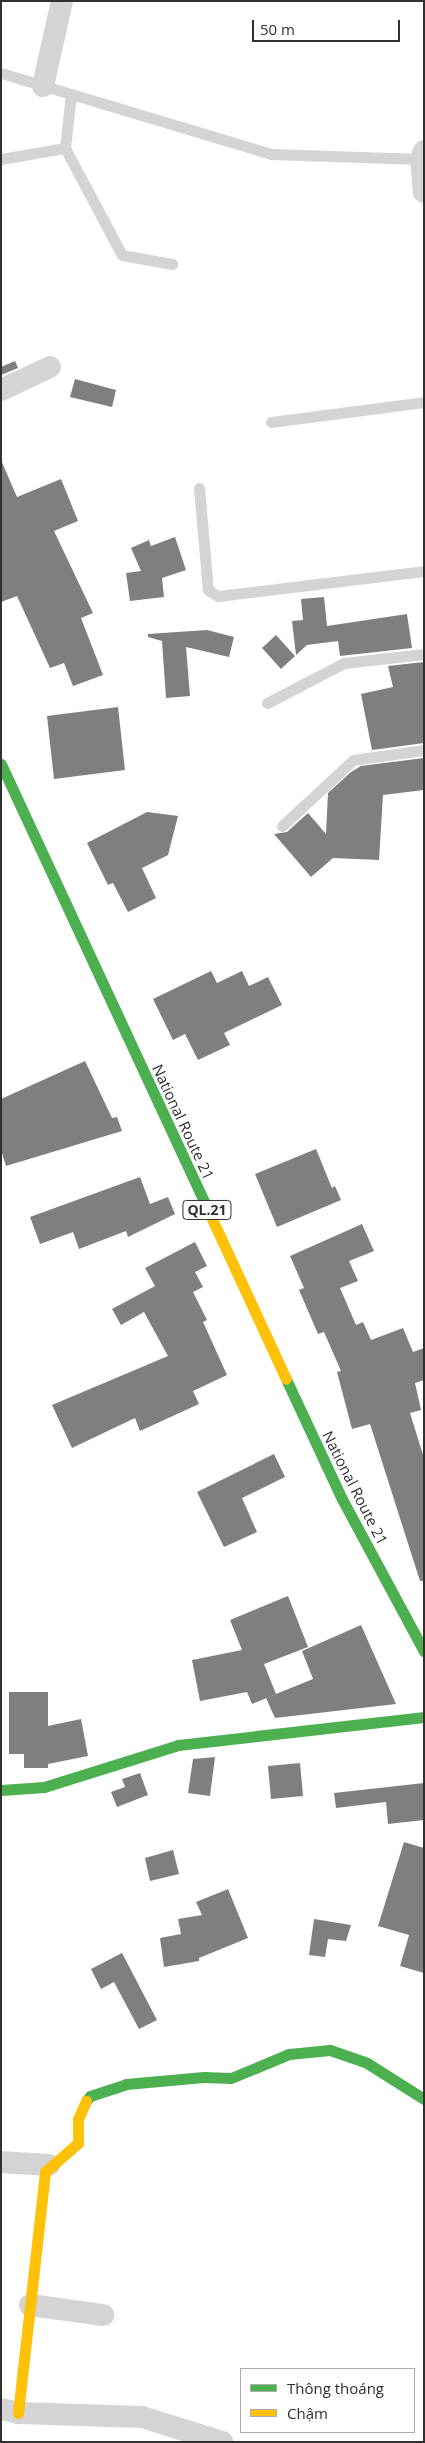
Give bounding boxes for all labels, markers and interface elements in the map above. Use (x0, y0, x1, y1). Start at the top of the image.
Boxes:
scale bar (255, 10, 402, 42)
text: 50 m (260, 19, 295, 39)
street label: National Route 21 (148, 1061, 218, 1183)
road number: QL.21 (182, 1198, 232, 1222)
street label: National Route 21 (319, 1428, 391, 1548)
legend (240, 2368, 415, 2433)
text: Thông thoáng (287, 2378, 384, 2398)
text: Chậm (287, 2403, 328, 2423)

